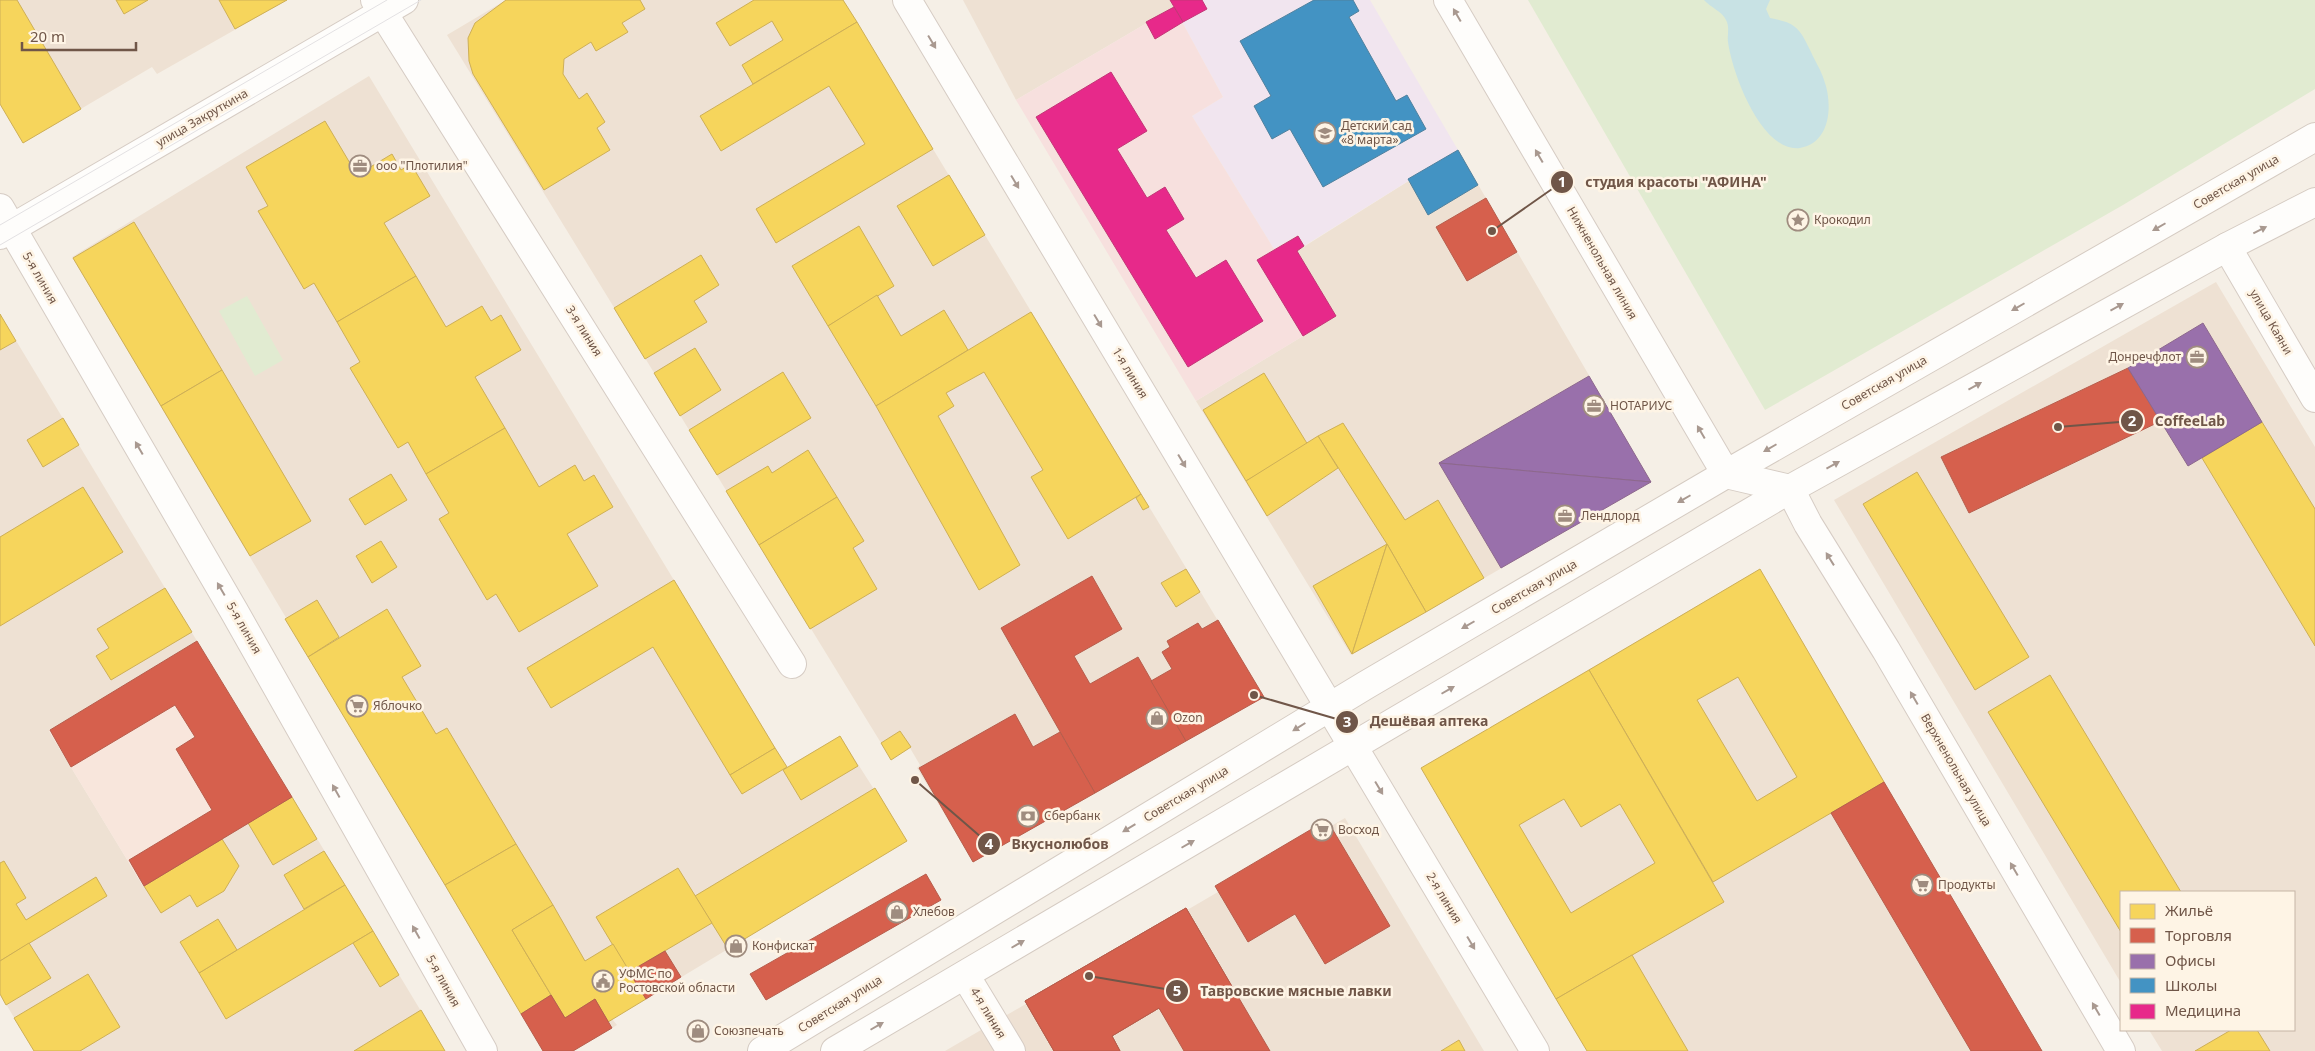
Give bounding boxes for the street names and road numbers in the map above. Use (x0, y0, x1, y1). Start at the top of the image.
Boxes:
street label: улица Закруткина (153, 84, 251, 151)
street label: Советская улица (2190, 150, 2282, 213)
street label: Нижненольная линия (1563, 203, 1642, 322)
street label: 5-я линия (19, 249, 62, 307)
street label: улица Каяни (2246, 286, 2297, 358)
street label: 3-я линия (562, 302, 607, 359)
street label: 1-я линия (1108, 344, 1152, 402)
street label: Советская улица (1838, 351, 1930, 414)
street label: Советская улица (1488, 555, 1580, 618)
street label: 5-я линия (223, 599, 266, 657)
street label: Верхненольная улица (1917, 710, 1996, 829)
street label: Советская улица (1140, 761, 1231, 826)
street label: 2-я линия (1422, 869, 1466, 927)
street label: 5-я линия (422, 952, 465, 1010)
street label: Советская улица (794, 971, 885, 1036)
street label: 4-я линия (966, 984, 1010, 1042)

